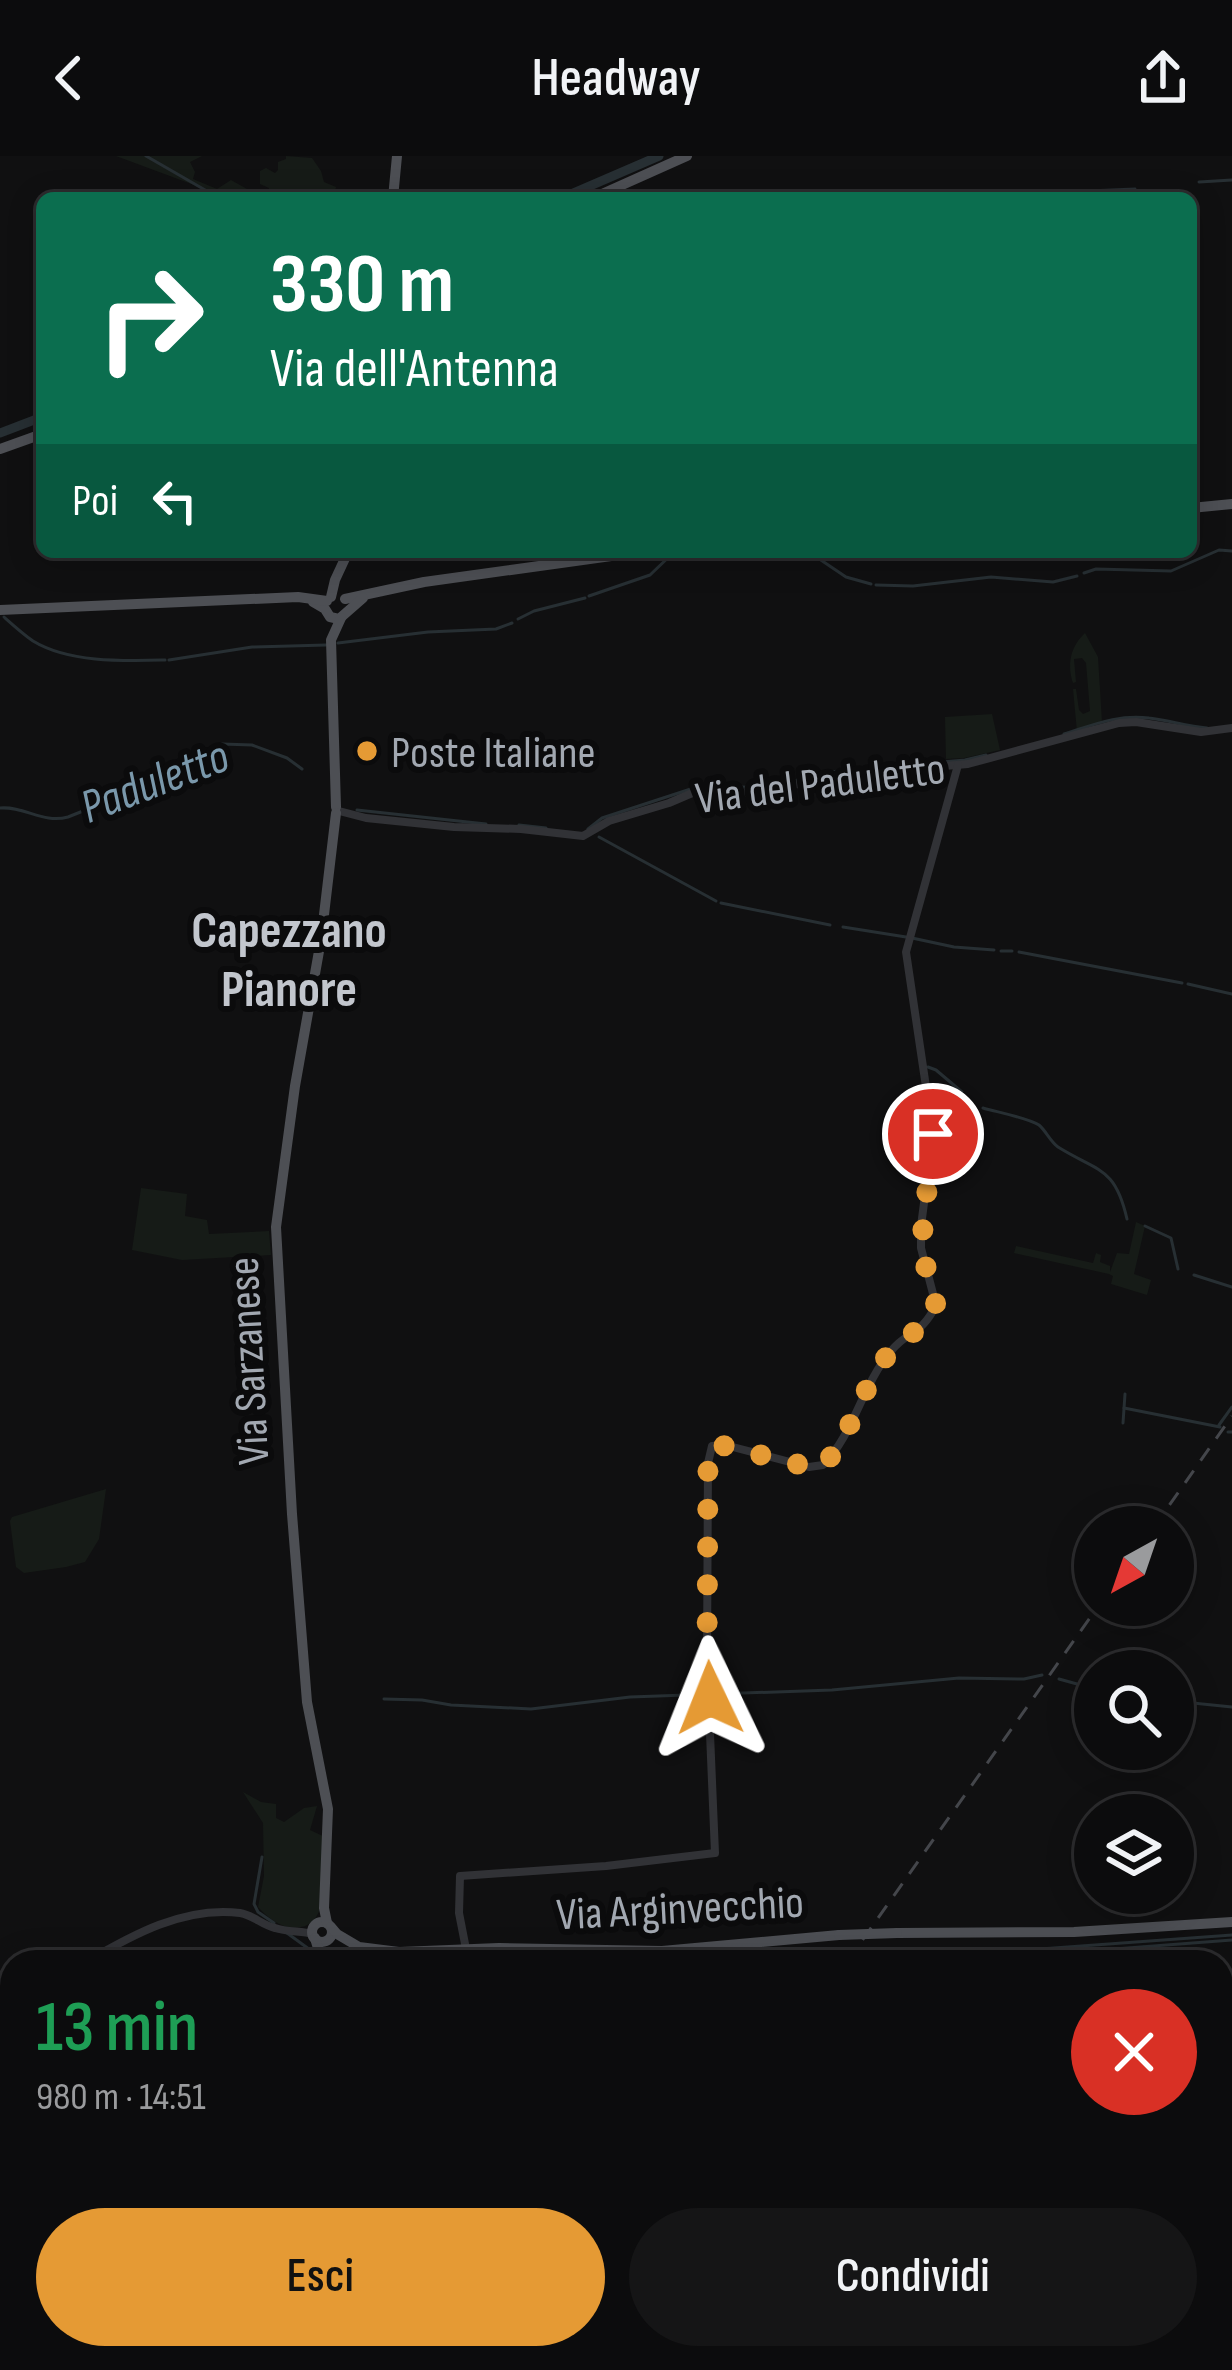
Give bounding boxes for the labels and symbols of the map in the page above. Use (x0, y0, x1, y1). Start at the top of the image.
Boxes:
place label: Poste Italiane (391, 726, 596, 781)
water label: Paduletto (73, 728, 237, 836)
marker: Poste Italiane (354, 738, 380, 764)
street label: Via del Paduletto (692, 742, 948, 827)
district label: Capezzano Pianore (191, 901, 387, 1021)
pin (882, 1083, 984, 1185)
street label: Via Sarzanese (217, 1256, 282, 1466)
north arrow (1074, 1506, 1194, 1626)
position arrow (647, 1635, 773, 1761)
street label: Via Arginvecchio (555, 1876, 805, 1943)

